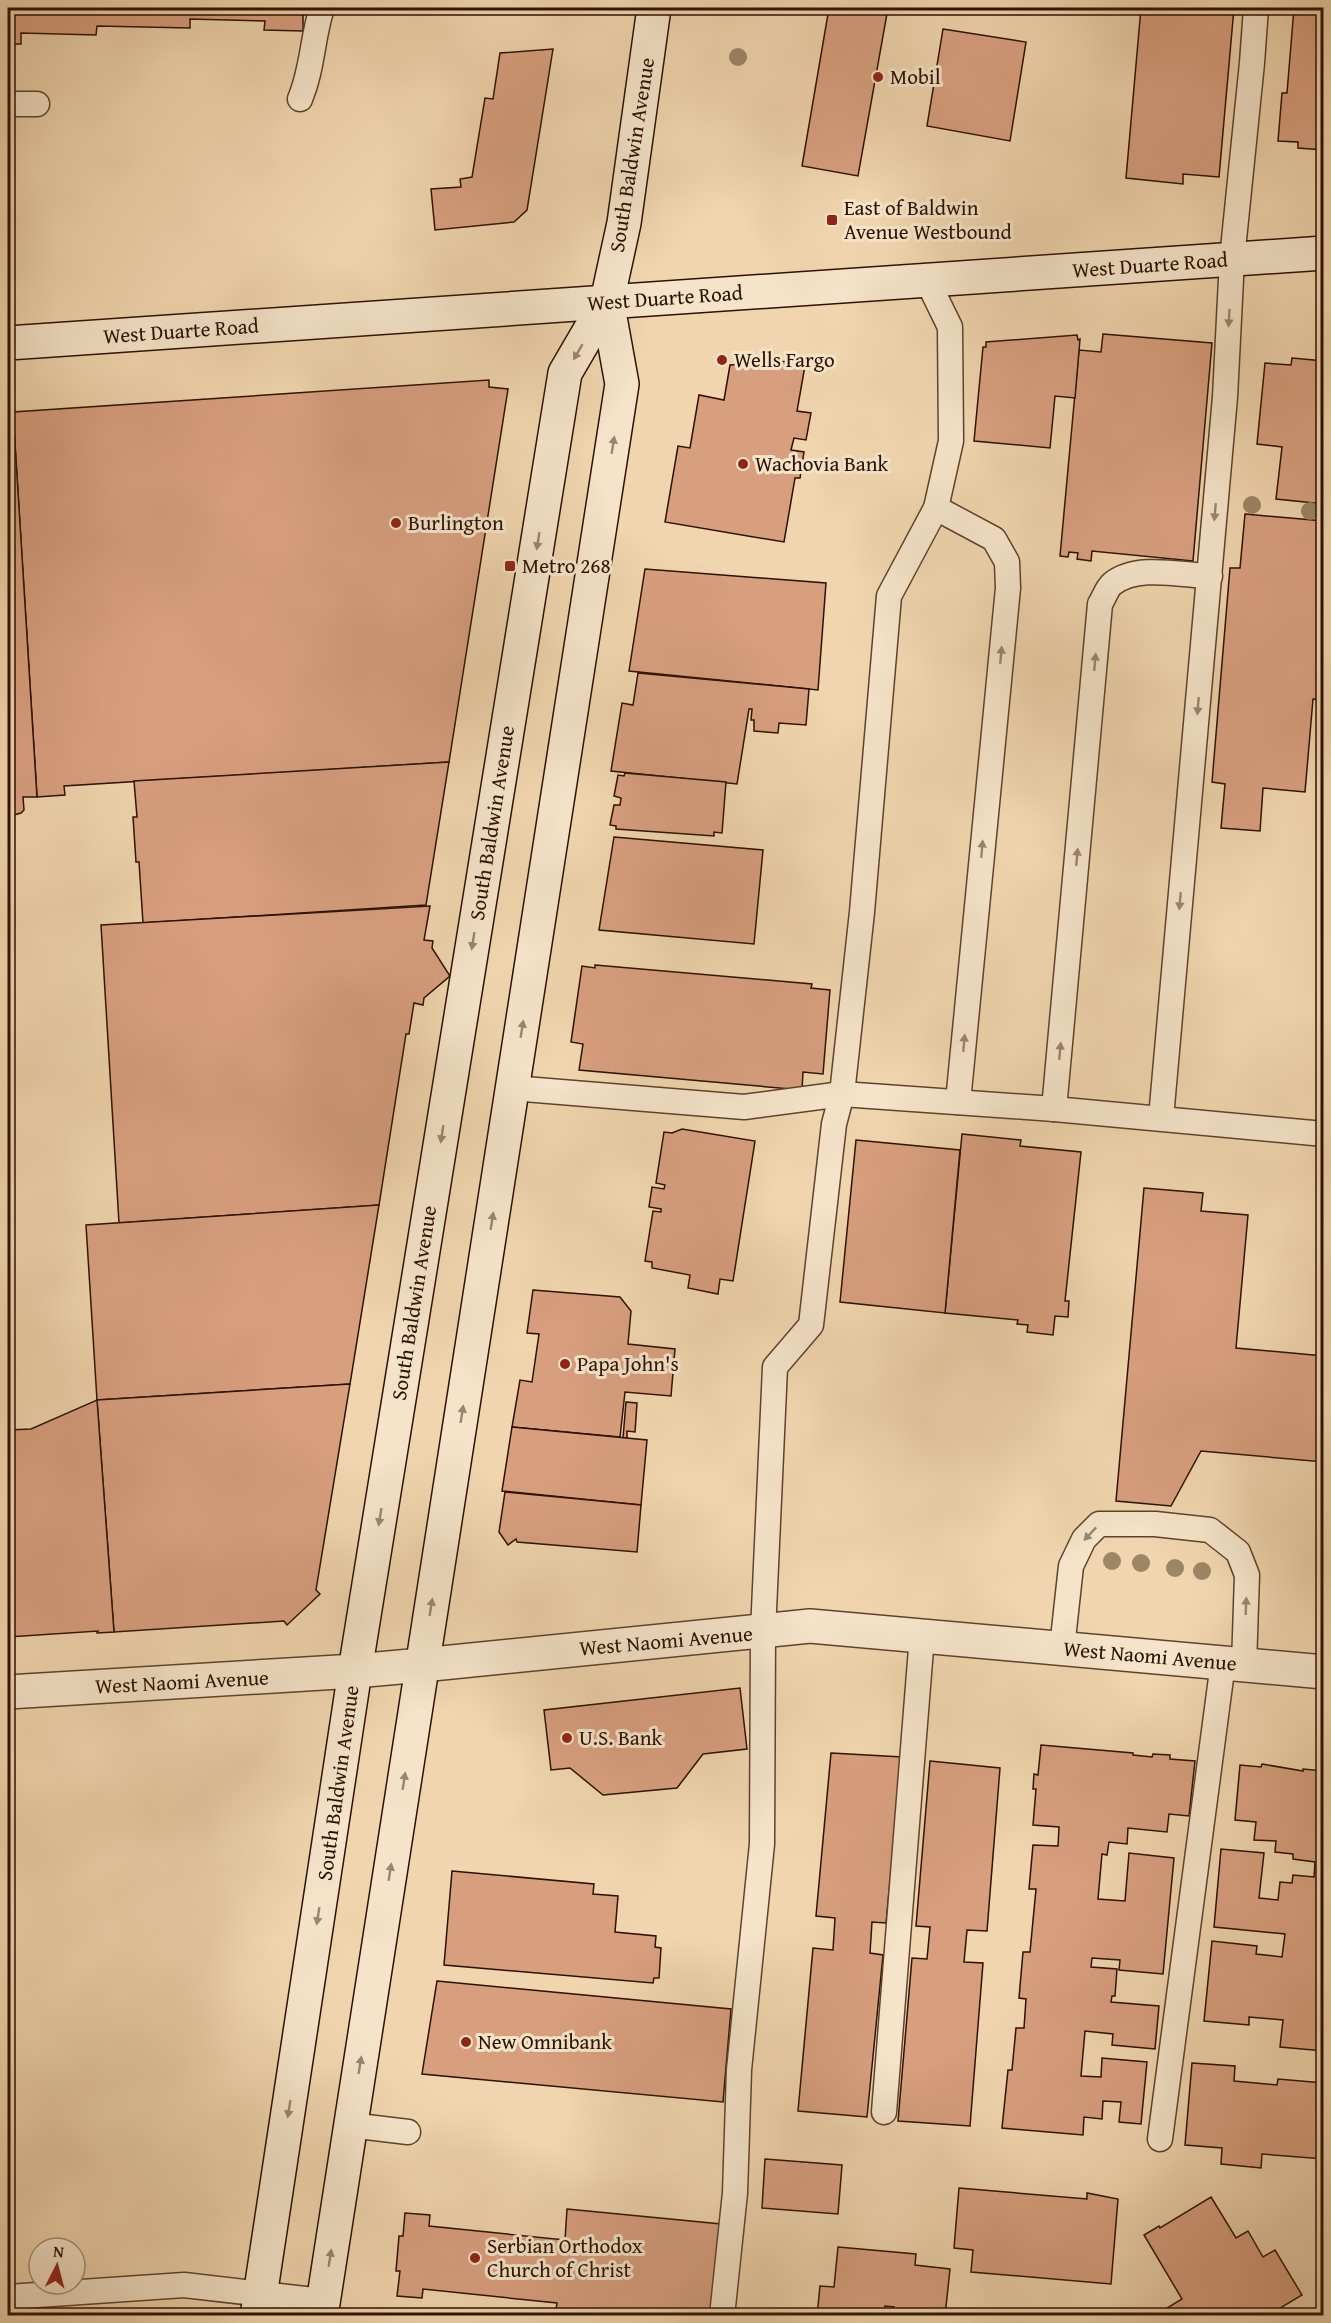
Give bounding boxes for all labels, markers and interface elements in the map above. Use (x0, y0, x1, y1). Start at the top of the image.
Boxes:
street label: South Baldwin Avenue (601, 55, 662, 255)
place label: Mobil (890, 61, 941, 92)
marker: Mobil (871, 70, 885, 84)
place label: East of Baldwin Avenue Westbound (844, 192, 1013, 247)
marker: East of Baldwin Avenue Westbound (825, 213, 839, 227)
street label: West Duarte Road (1071, 244, 1230, 285)
street label: West Duarte Road (586, 277, 745, 318)
one-way arrow (1225, 308, 1234, 327)
street label: West Duarte Road (102, 310, 261, 351)
one-way arrow (572, 344, 583, 360)
place label: Wells Fargo (734, 344, 835, 375)
marker: Wells Fargo (715, 353, 729, 367)
one-way arrow (609, 435, 618, 454)
place label: Wachovia Bank (755, 448, 889, 479)
marker: Wachovia Bank (736, 457, 750, 471)
one-way arrow (1211, 503, 1220, 522)
place label: Burlington (408, 507, 504, 538)
marker: Burlington (389, 516, 403, 530)
one-way arrow (533, 532, 542, 551)
place label: Metro 268 (522, 550, 611, 581)
marker: Metro 268 (503, 559, 517, 573)
one-way arrow (996, 646, 1006, 665)
one-way arrow (1090, 653, 1100, 672)
one-way arrow (1193, 697, 1203, 716)
street label: South Baldwin Avenue (461, 723, 522, 923)
one-way arrow (977, 840, 987, 859)
one-way arrow (1072, 847, 1082, 866)
one-way arrow (1175, 891, 1185, 910)
one-way arrow (468, 932, 477, 951)
one-way arrow (517, 1019, 526, 1038)
one-way arrow (959, 1034, 969, 1053)
one-way arrow (1055, 1041, 1064, 1060)
one-way arrow (437, 1124, 446, 1143)
street label: South Baldwin Avenue (383, 1203, 444, 1403)
one-way arrow (487, 1212, 496, 1231)
place label: Papa John's (577, 1348, 679, 1379)
marker: Papa John's (558, 1357, 572, 1371)
one-way arrow (457, 1404, 466, 1423)
one-way arrow (375, 1507, 384, 1526)
one-way arrow (1083, 1526, 1097, 1541)
one-way arrow (427, 1597, 436, 1616)
one-way arrow (1242, 1597, 1251, 1616)
street label: West Naomi Avenue (578, 1617, 754, 1664)
street label: West Naomi Avenue (1062, 1632, 1238, 1679)
street label: West Naomi Avenue (94, 1661, 270, 1702)
street label: South Baldwin Avenue (308, 1683, 367, 1883)
place label: U.S. Bank (579, 1722, 663, 1753)
marker: U.S. Bank (560, 1731, 574, 1745)
one-way arrow (400, 1771, 409, 1790)
one-way arrow (386, 1863, 395, 1882)
one-way arrow (314, 1907, 323, 1926)
place label: New Omnibank (478, 2026, 612, 2057)
marker: New Omnibank (459, 2035, 473, 2049)
one-way arrow (355, 2055, 364, 2074)
one-way arrow (284, 2099, 293, 2118)
place label: Serbian Orthodox Church of Christ (487, 2230, 643, 2285)
north arrow (27, 2236, 87, 2296)
text: N (52, 2239, 65, 2264)
one-way arrow (325, 2248, 334, 2267)
marker: Serbian Orthodox Church of Christ (468, 2251, 482, 2265)

